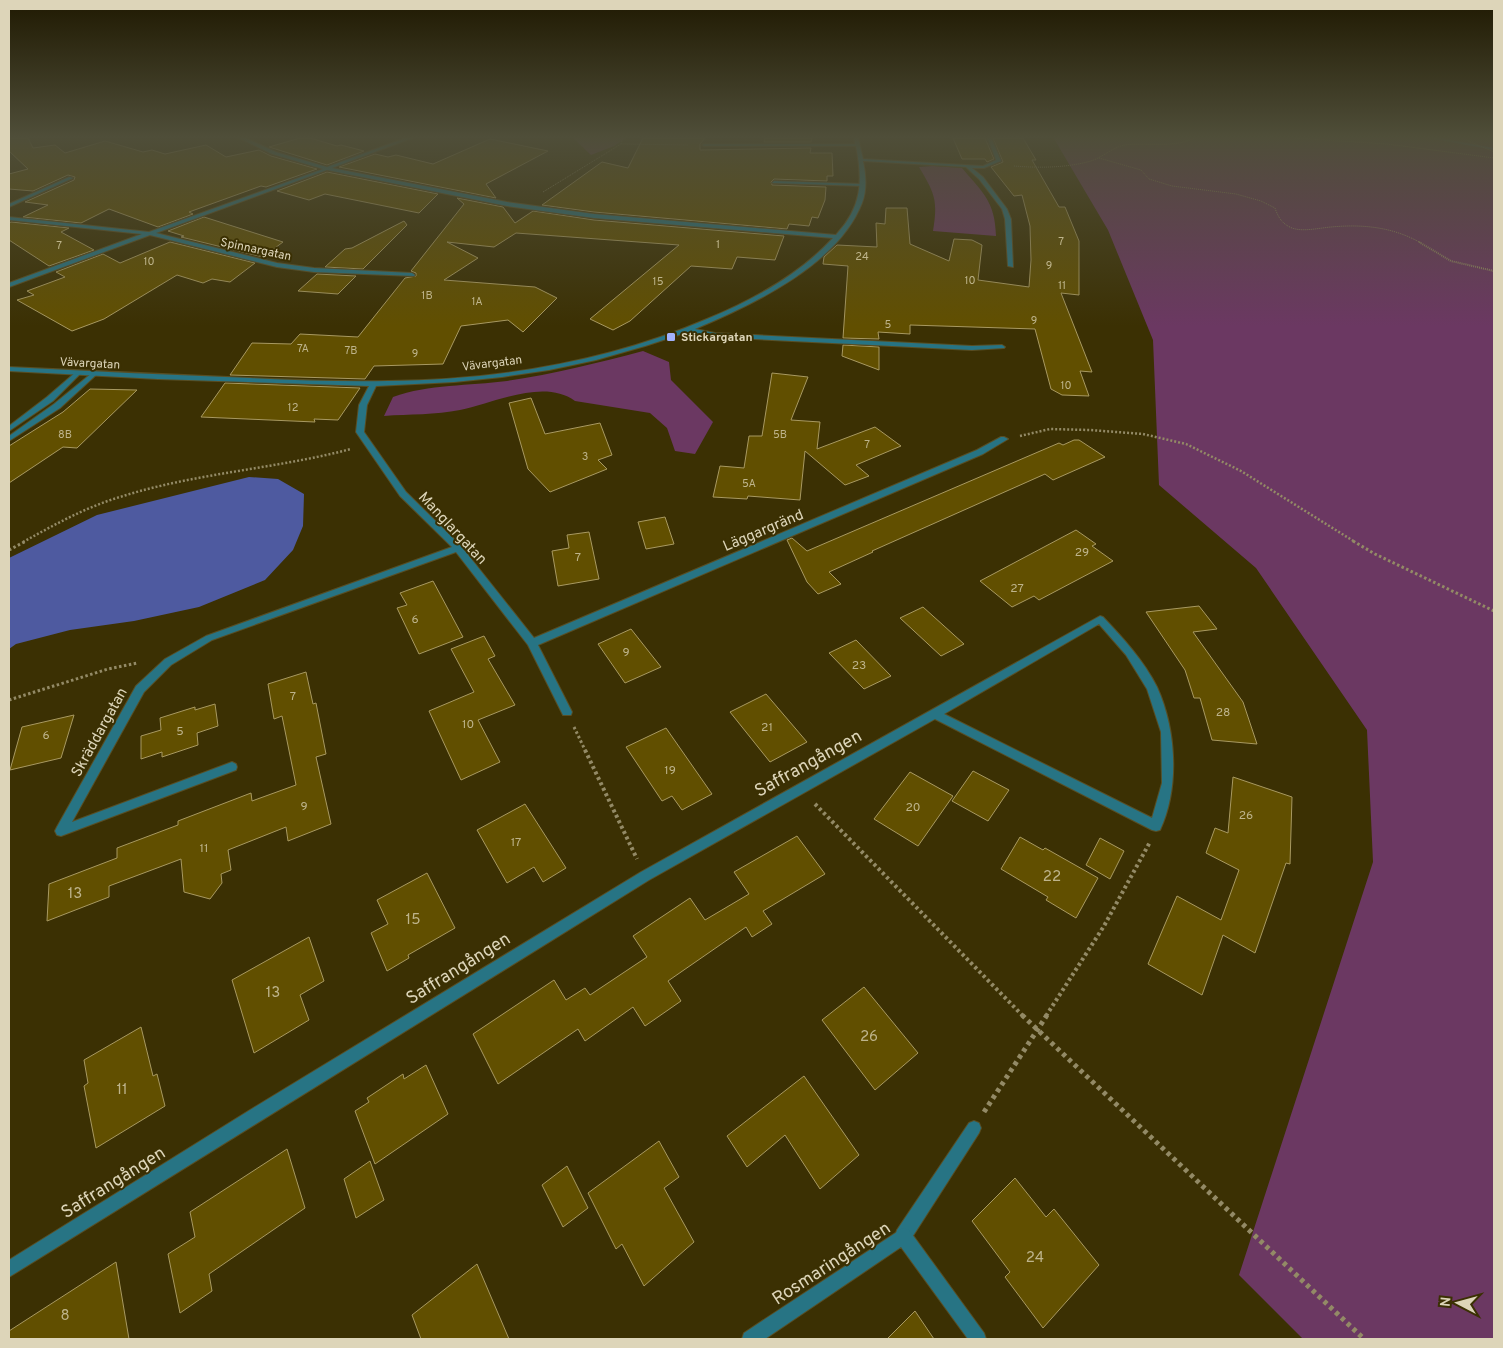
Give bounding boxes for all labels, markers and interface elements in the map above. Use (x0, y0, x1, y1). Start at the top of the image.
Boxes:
street label: Spinnargatan (219, 235, 293, 265)
house number: 7 (1058, 235, 1064, 249)
house number: 1 (716, 238, 720, 252)
house number: 7 (56, 239, 62, 253)
house number: 24 (855, 250, 869, 264)
house number: 10 (143, 255, 155, 269)
house number: 9 (1046, 259, 1052, 273)
house number: 10 (964, 274, 976, 288)
house number: 15 (653, 275, 664, 289)
house number: 11 (1058, 279, 1066, 293)
house number: 1B (421, 289, 433, 303)
house number: 1A (471, 295, 483, 309)
house number: 9 (1031, 314, 1037, 328)
house number: 5 (885, 318, 892, 332)
place label: Stickargatan (681, 330, 753, 346)
marker: Stickargatan (665, 331, 677, 343)
house number: 7A (297, 342, 309, 356)
house number: 7B (345, 344, 357, 358)
house number: 9 (412, 347, 418, 361)
street label: Vävargatan (461, 352, 523, 376)
street label: Vävargatan (59, 354, 121, 374)
house number: 10 (1060, 379, 1072, 393)
house number: 12 (288, 401, 298, 415)
house number: 8B (58, 428, 72, 442)
house number: 5B (773, 428, 787, 442)
house number: 7 (864, 438, 870, 452)
house number: 3 (582, 450, 588, 464)
house number: 5A (742, 477, 756, 491)
street label: Manglargatan (413, 489, 490, 569)
street label: Läggargränd (720, 506, 807, 557)
house number: 29 (1075, 545, 1089, 561)
house number: 7 (575, 550, 581, 566)
house number: 27 (1010, 581, 1024, 597)
house number: 6 (411, 612, 419, 628)
house number: 9 (622, 645, 630, 661)
house number: 23 (852, 658, 866, 674)
street label: Skräddargatan (68, 685, 133, 781)
house number: 7 (290, 689, 296, 705)
house number: 28 (1216, 705, 1230, 721)
house number: 10 (462, 717, 474, 733)
house number: 21 (761, 720, 773, 736)
house number: 5 (176, 724, 184, 740)
street label: Saffrangången (751, 725, 866, 803)
house number: 6 (42, 728, 50, 744)
house number: 19 (664, 763, 676, 779)
house number: 9 (300, 799, 308, 815)
house number: 20 (905, 800, 921, 816)
house number: 26 (1239, 808, 1253, 824)
house number: 17 (511, 835, 521, 851)
house number: 11 (200, 841, 208, 857)
house number: 22 (1043, 868, 1061, 887)
house number: 13 (68, 885, 82, 904)
house number: 15 (406, 911, 420, 930)
street label: Saffrangången (402, 928, 515, 1011)
house number: 13 (266, 984, 280, 1003)
house number: 26 (860, 1028, 878, 1047)
house number: 11 (116, 1081, 128, 1100)
street label: Saffrangången (57, 1142, 170, 1225)
street label: Rosmaringången (768, 1217, 895, 1311)
house number: 24 (1026, 1249, 1044, 1268)
north arrow (1433, 1278, 1483, 1328)
text: N (1438, 1296, 1456, 1308)
house number: 8 (60, 1307, 70, 1326)

